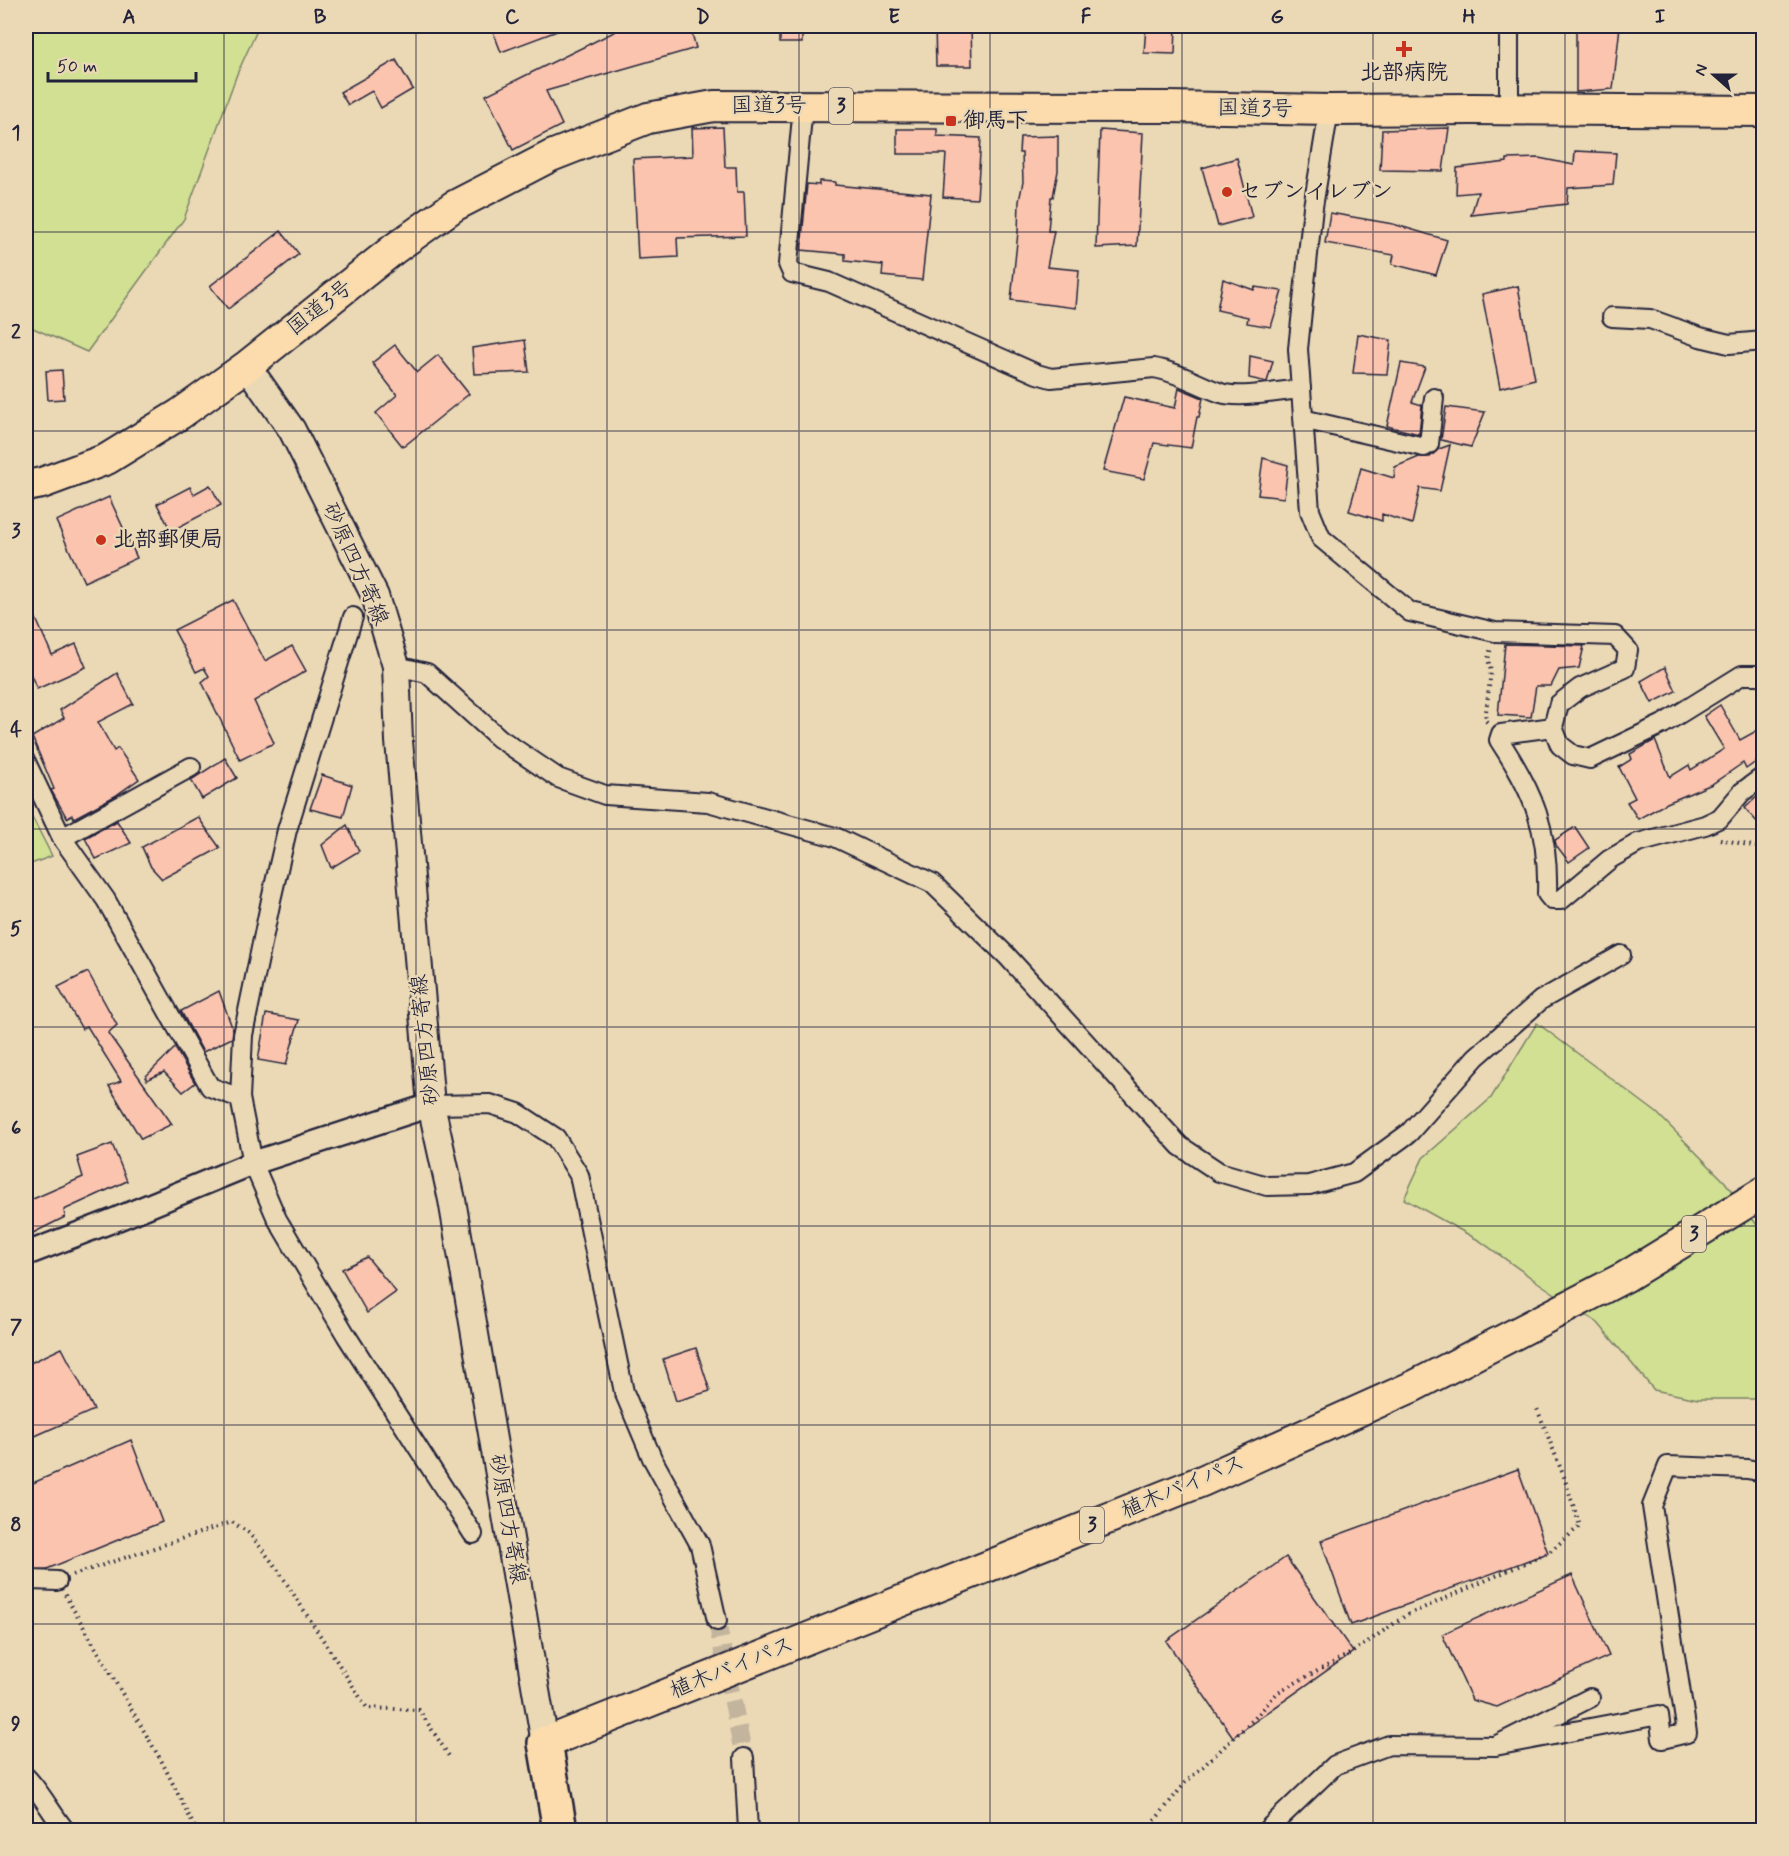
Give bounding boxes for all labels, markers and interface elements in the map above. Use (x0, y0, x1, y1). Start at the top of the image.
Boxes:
text: A (122, 4, 136, 31)
text: B (314, 4, 327, 31)
text: C (505, 4, 520, 31)
text: D (696, 4, 710, 31)
text: E (888, 4, 900, 31)
text: F (1081, 4, 1092, 31)
text: G (1270, 4, 1284, 31)
text: H (1462, 4, 1476, 31)
text: I (1655, 4, 1665, 31)
marker: 北部病院 (1395, 40, 1413, 58)
scale bar (48, 45, 196, 83)
north arrow (1684, 45, 1744, 105)
text: 50 m (57, 55, 97, 79)
place label: 北部病院 (1360, 59, 1448, 87)
text: N (1690, 61, 1713, 79)
road number: 3 (829, 88, 853, 124)
street label: 国道3号 (731, 92, 807, 120)
street label: 国道3号 (1217, 94, 1293, 124)
place label: 御馬下 (963, 107, 1029, 135)
marker: 御馬下 (944, 114, 958, 128)
text: 1 (12, 120, 20, 147)
place label: セブンイレブン (1239, 178, 1393, 206)
marker: セブンイレブン (1220, 185, 1234, 199)
street label: 国道3号 (281, 274, 359, 342)
text: 2 (11, 319, 21, 346)
street label: 砂原四方寄線 (315, 498, 395, 630)
text: 3 (11, 518, 21, 545)
place label: 北部郵便局 (113, 526, 223, 554)
marker: 北部郵便局 (94, 533, 108, 547)
text: 4 (10, 717, 22, 744)
text: 5 (10, 916, 22, 943)
street label: 砂原四方寄線 (405, 973, 447, 1107)
text: 6 (11, 1115, 21, 1142)
road number: 3 (1682, 1216, 1706, 1252)
text: 7 (10, 1314, 22, 1341)
street label: 植木バイパス (1117, 1448, 1249, 1526)
street label: 砂原四方寄線 (482, 1452, 532, 1586)
road number: 3 (1080, 1507, 1104, 1543)
text: 8 (10, 1512, 22, 1539)
street label: 植木バイパス (666, 1630, 798, 1706)
text: 9 (11, 1711, 21, 1738)

